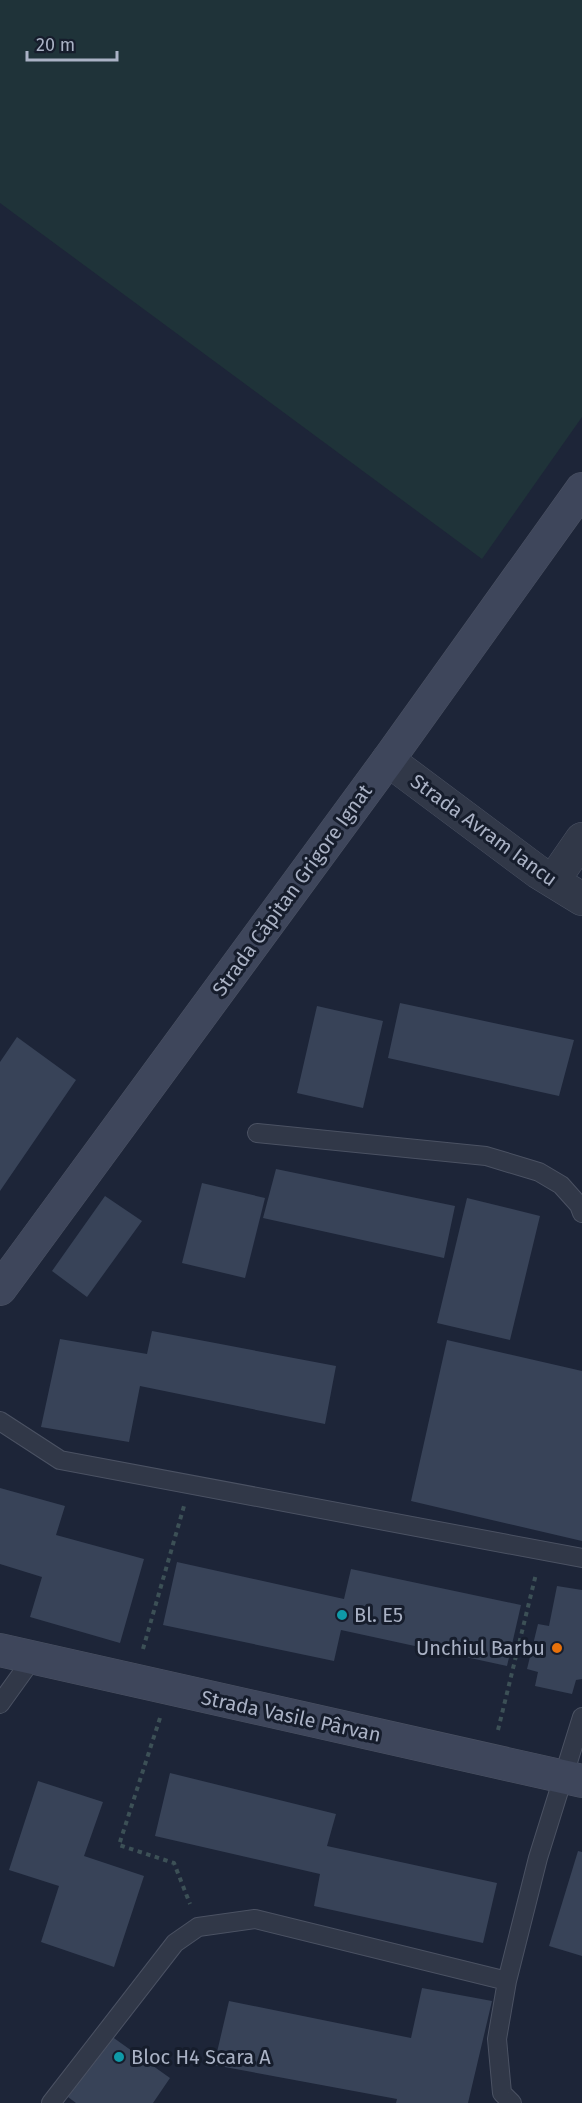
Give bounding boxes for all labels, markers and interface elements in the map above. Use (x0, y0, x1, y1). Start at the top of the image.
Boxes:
scale bar (27, 24, 117, 62)
text: 20 m (36, 34, 75, 56)
street label: Strada Avram Iancu (406, 769, 562, 891)
street label: Strada Căpitan Grigore Ignat (207, 779, 377, 1001)
place label: Bl. E5 (354, 1603, 403, 1627)
marker: Bl. E5 (335, 1608, 349, 1622)
place label: Unchiul Barbu (416, 1636, 545, 1660)
marker: Unchiul Barbu (550, 1641, 564, 1655)
street label: Strada Vasile Pârvan (199, 1685, 383, 1747)
place label: Bloc H4 Scara A (131, 2045, 271, 2069)
marker: Bloc H4 Scara A (112, 2050, 126, 2064)

